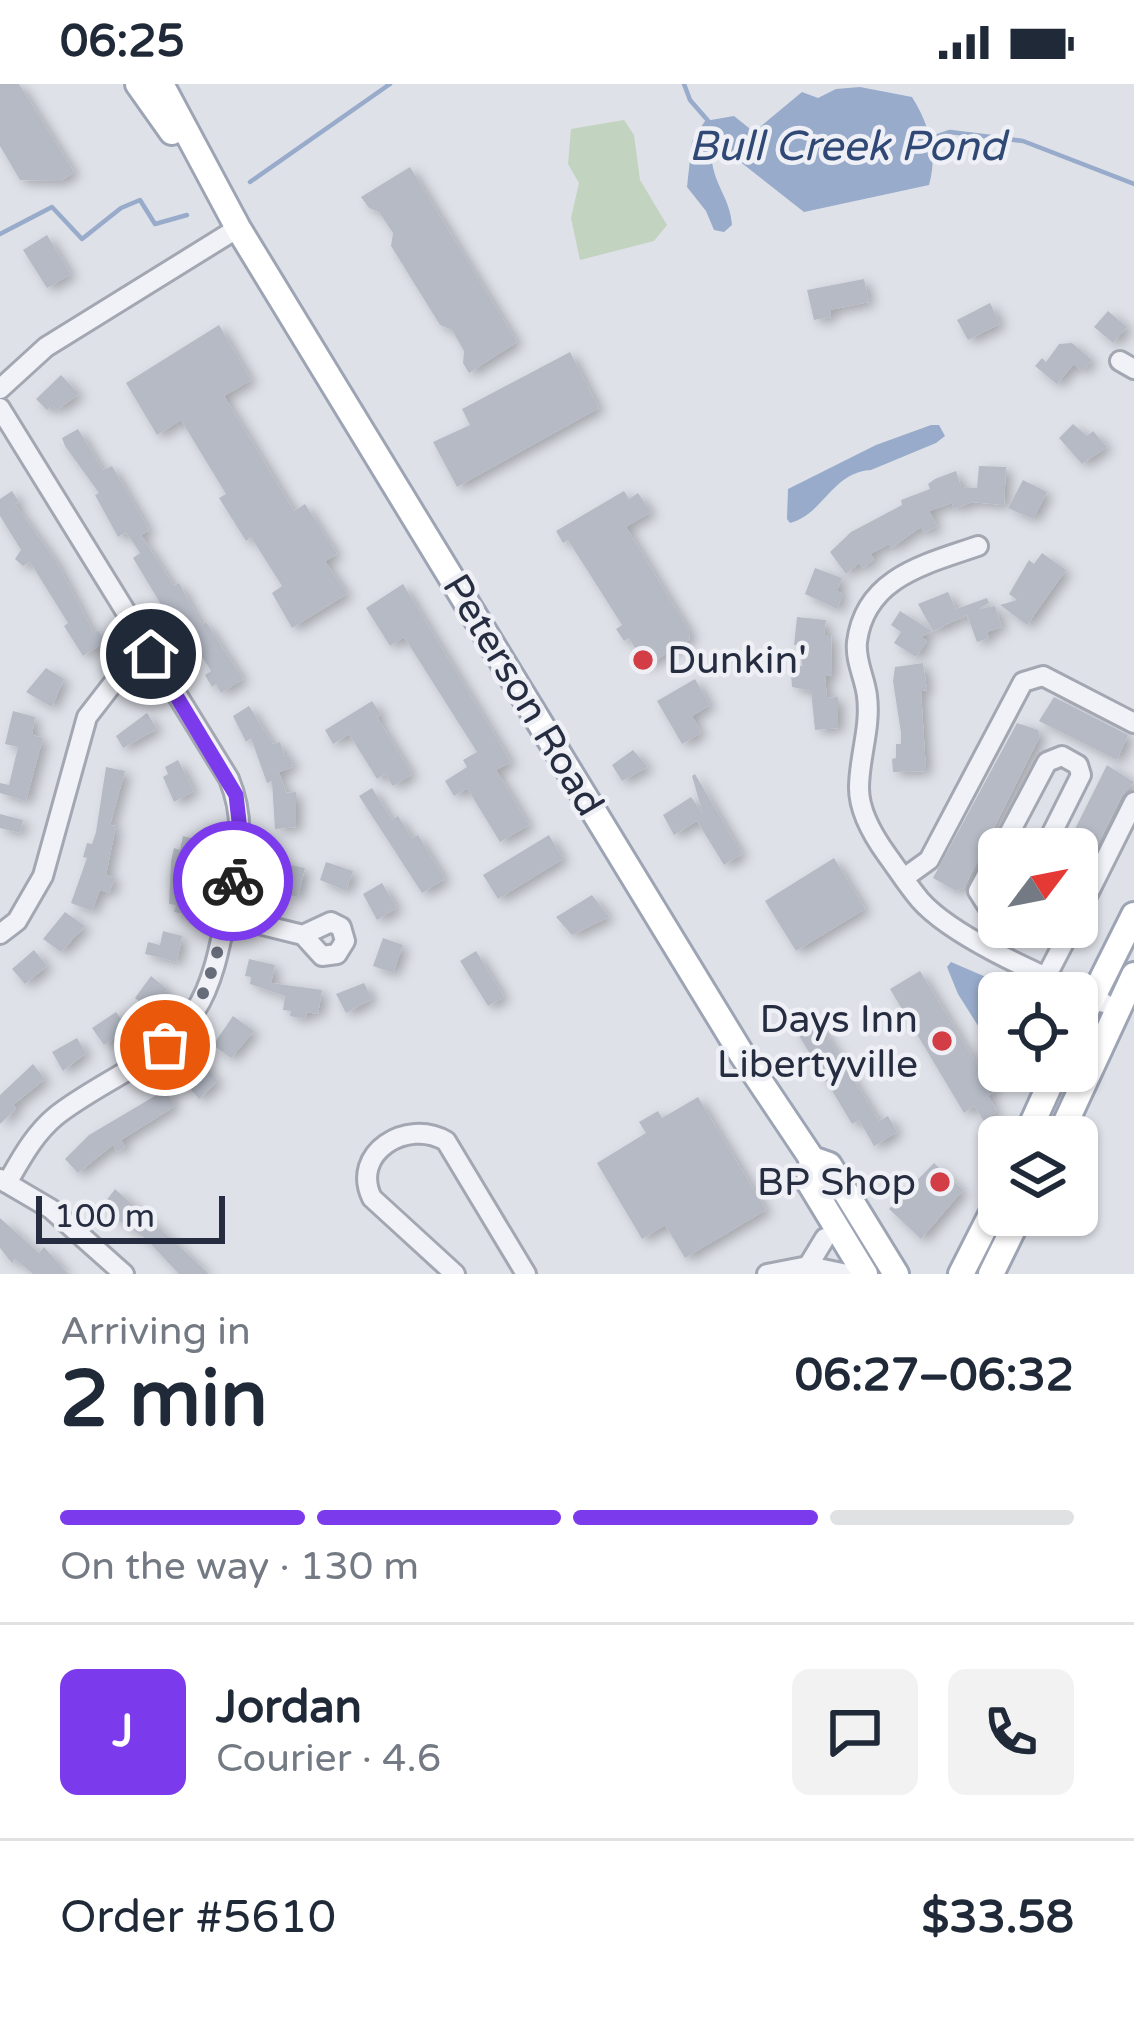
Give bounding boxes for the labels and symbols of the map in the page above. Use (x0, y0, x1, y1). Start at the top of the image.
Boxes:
water label: Bull Creek Pond (688, 121, 1010, 172)
street label: Peterson Road (432, 566, 614, 824)
pin (100, 603, 202, 705)
place label: Dunkin' (667, 637, 807, 684)
marker: Dunkin' (630, 647, 656, 673)
courier (173, 821, 293, 941)
north arrow (978, 828, 1098, 948)
pin (114, 994, 216, 1096)
place label: Days Inn Libertyville (717, 996, 918, 1088)
marker: Days Inn Libertyville (929, 1028, 955, 1054)
place label: BP Shop (757, 1159, 916, 1206)
marker: BP Shop (927, 1169, 953, 1195)
scale bar (36, 1190, 225, 1243)

